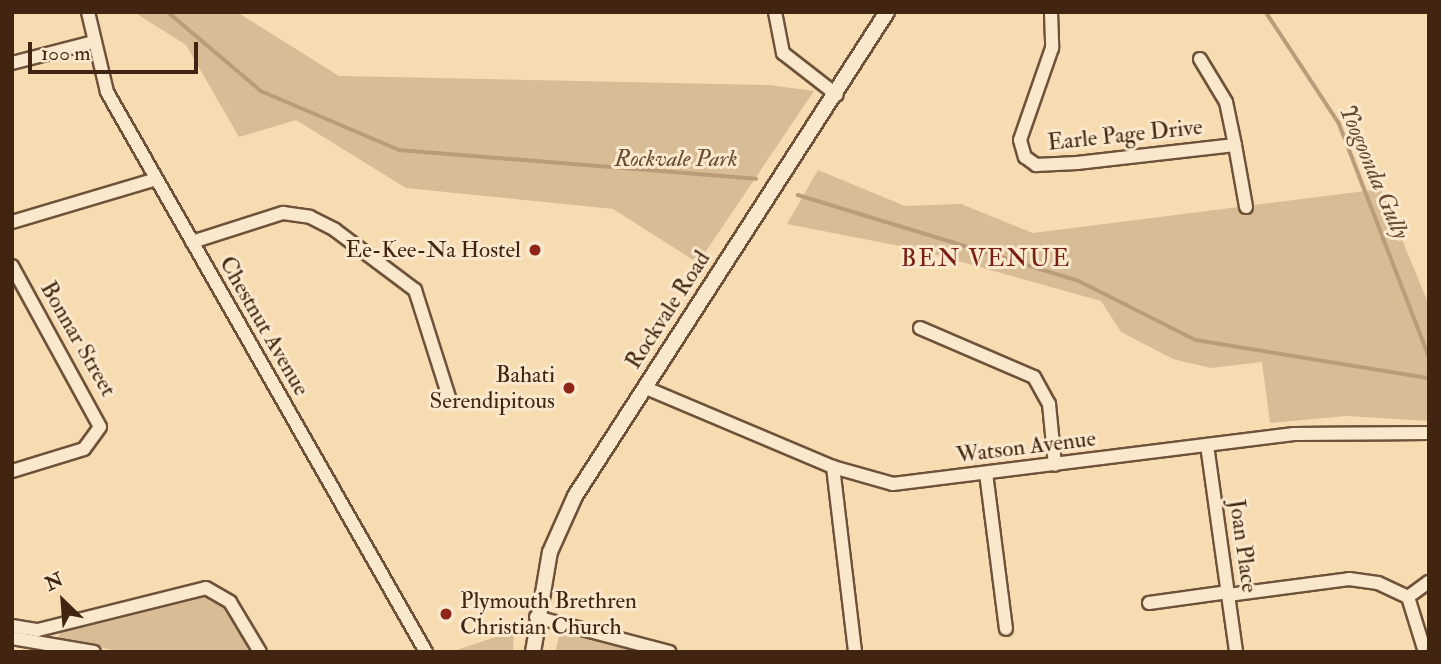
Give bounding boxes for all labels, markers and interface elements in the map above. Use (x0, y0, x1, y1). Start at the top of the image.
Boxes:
scale bar (32, 28, 201, 72)
text: 100 m (41, 40, 91, 67)
water label: Yoogoonda Gully (1333, 100, 1415, 244)
street label: Earle Page Drive (1046, 113, 1204, 157)
park label: Rockvale Park (614, 145, 738, 173)
place label: Ee-Kee-Na Hostel (346, 236, 521, 264)
marker: Ee-Kee-Na Hostel (527, 242, 543, 258)
district label: BEN VENUE (902, 245, 1070, 273)
street label: Rockvale Road (620, 246, 716, 374)
street label: Chestnut Avenue (213, 251, 315, 401)
street label: Bonnar Street (34, 277, 122, 401)
place label: Bahati Serendipitous (430, 361, 555, 415)
marker: Bahati Serendipitous (561, 380, 577, 396)
street label: Watson Avenue (955, 425, 1097, 469)
street label: Joan Place (1223, 498, 1263, 594)
north arrow (28, 566, 98, 636)
text: N (41, 567, 67, 596)
place label: Plymouth Brethren Christian Church (460, 587, 637, 641)
marker: Plymouth Brethren Christian Church (438, 606, 454, 622)

